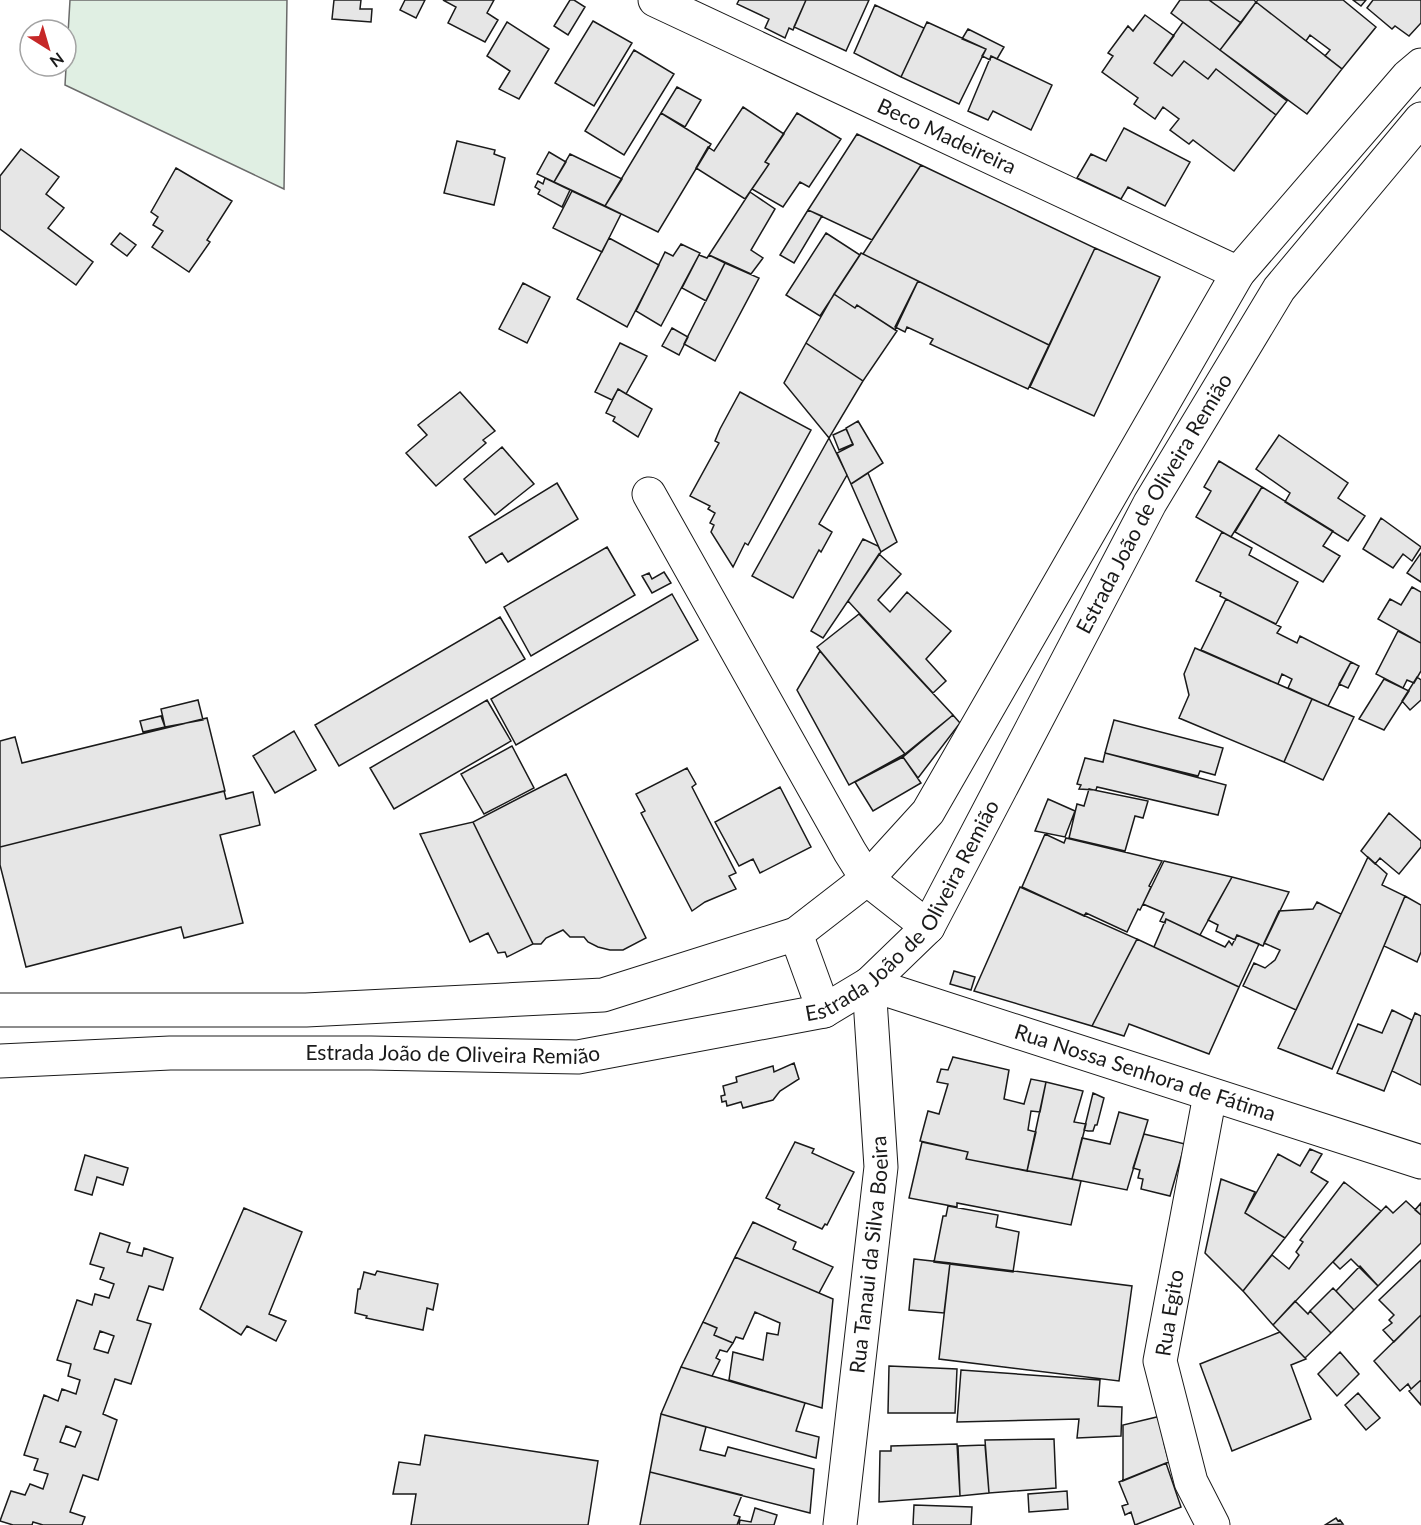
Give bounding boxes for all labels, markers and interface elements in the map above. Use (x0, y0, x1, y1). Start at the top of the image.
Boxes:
north arrow (18, 18, 78, 78)
text: N (47, 49, 68, 72)
street label: Beco Madeireira (874, 92, 1021, 178)
street label: Estrada João de Oliveira Remião (1070, 368, 1236, 637)
street label: Estrada João de Oliveira Remião (803, 795, 1003, 1025)
street label: Rua Nossa Senhora de Fátima (1012, 1018, 1279, 1125)
street label: Estrada João de Oliveira Remião (305, 1039, 602, 1068)
street label: Rua Tanaui da Silva Boeira (843, 1135, 892, 1375)
street label: Rua Egito (1149, 1268, 1188, 1358)

